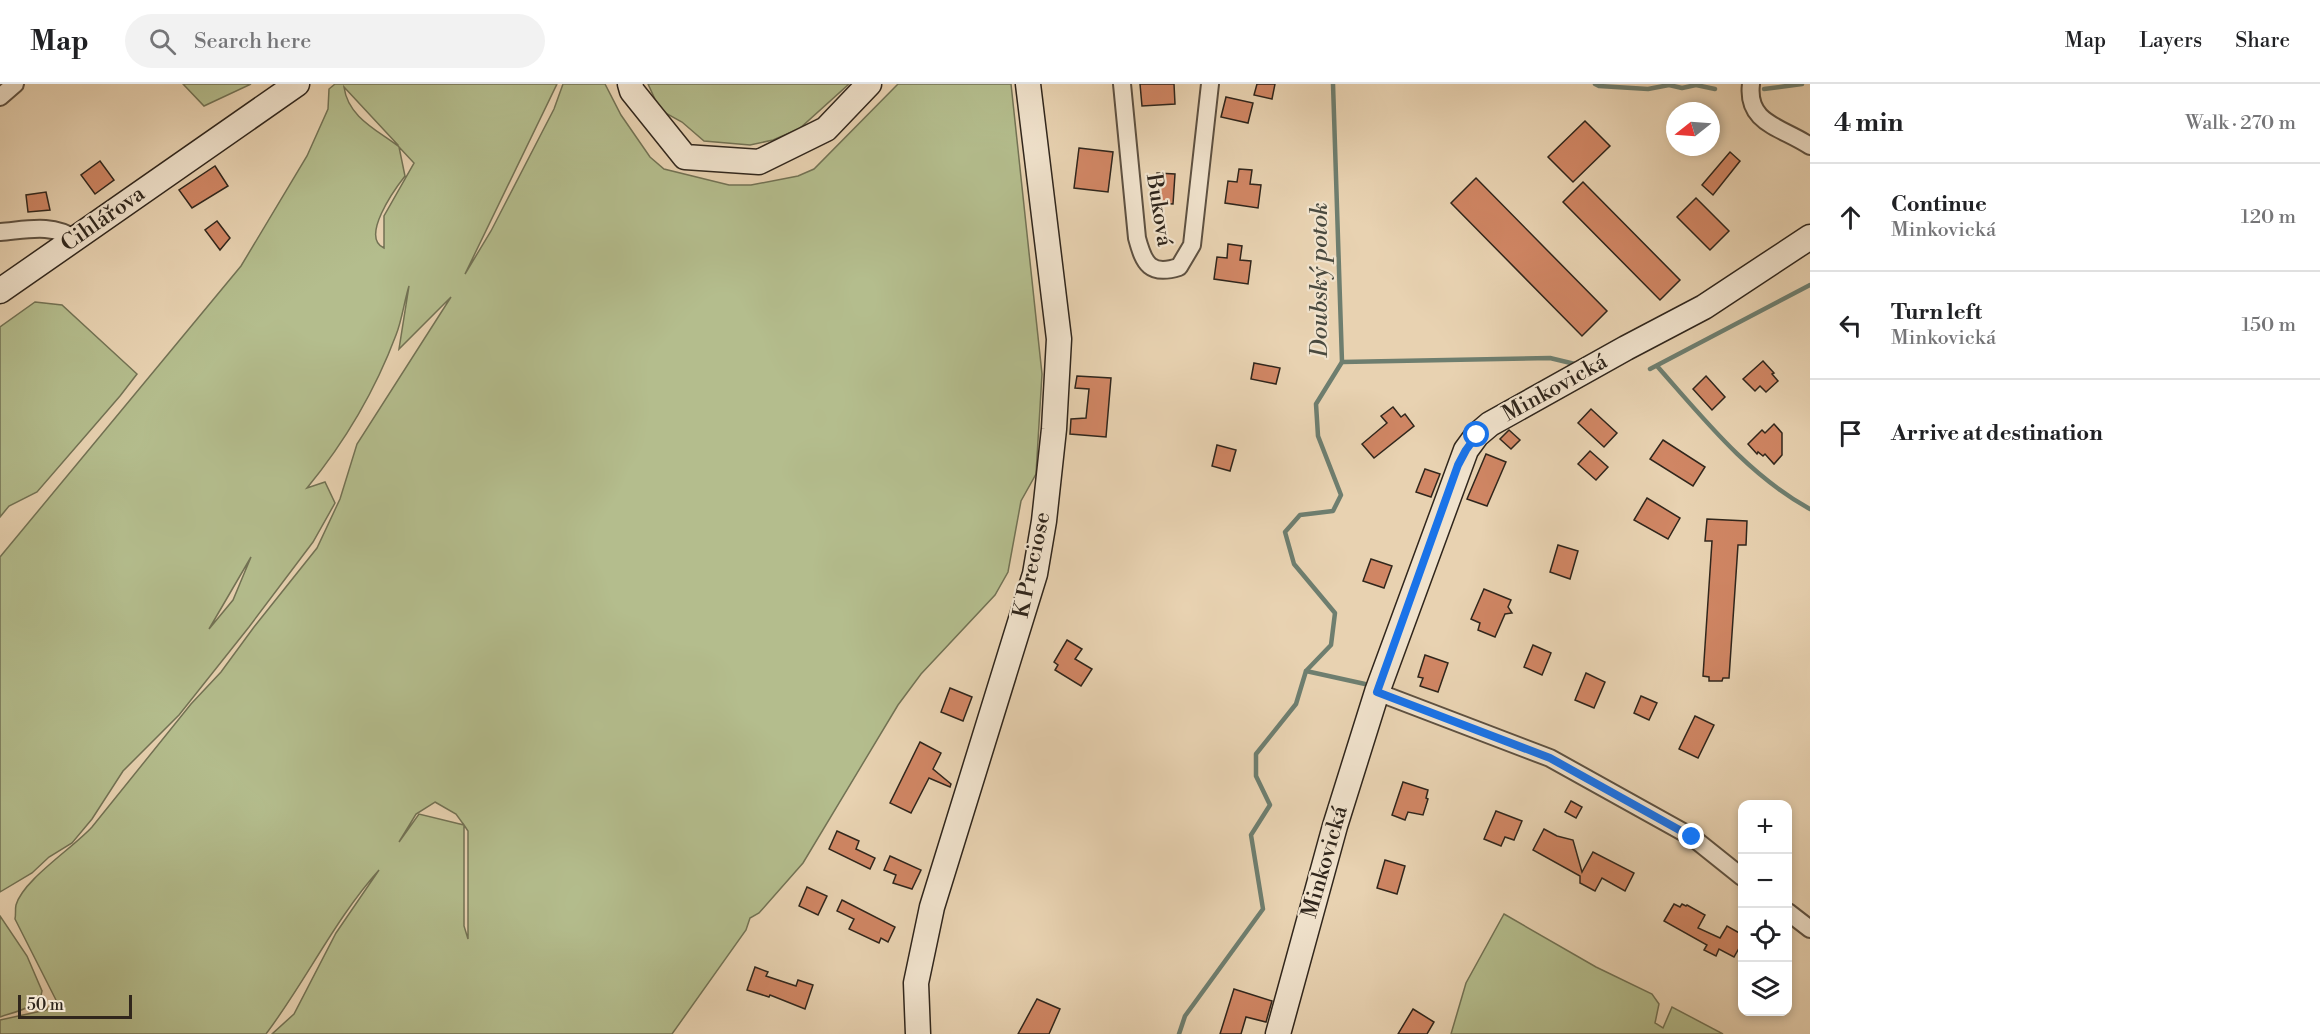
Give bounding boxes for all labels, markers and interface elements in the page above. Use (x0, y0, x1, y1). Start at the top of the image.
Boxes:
search box (125, 14, 545, 68)
text: Map (30, 24, 89, 59)
icon: search (146, 25, 179, 58)
text: Search here (194, 28, 311, 55)
text: Map (2065, 28, 2106, 54)
text: Layers (2139, 28, 2202, 54)
text: Share (2235, 28, 2290, 54)
north arrow (1666, 102, 1720, 156)
text: 4 min (1834, 107, 1904, 139)
text: Walk · 270 m (2185, 111, 2296, 136)
street label: Buková (1140, 171, 1178, 249)
street label: Cihlářova (56, 180, 151, 258)
text: Continue (1891, 191, 1987, 218)
icon: ahead (1834, 201, 1867, 234)
water label: Doubský potok (1305, 202, 1335, 359)
text: 120 m (2241, 205, 2296, 230)
text: Minkovická (1891, 218, 1996, 243)
text: Turn left (1891, 299, 1982, 326)
icon: left (1834, 309, 1867, 342)
text: 150 m (2241, 313, 2296, 338)
text: Minkovická (1891, 326, 1996, 351)
street label: Minkovická (1498, 348, 1613, 428)
icon: arrive (1834, 417, 1867, 450)
text: Arrive at destination (1891, 420, 2103, 447)
route start (1463, 421, 1489, 447)
street label: K Preciose (1008, 510, 1056, 620)
map controls (1738, 800, 1792, 1016)
button: + (1738, 800, 1792, 854)
street label: Minkovická (1296, 802, 1354, 921)
route end (1678, 823, 1704, 849)
button: − (1738, 854, 1792, 908)
button: locate (1738, 908, 1792, 962)
button: layers (1738, 962, 1792, 1016)
scale bar (18, 992, 132, 1020)
text: 50 m (27, 995, 64, 1015)

